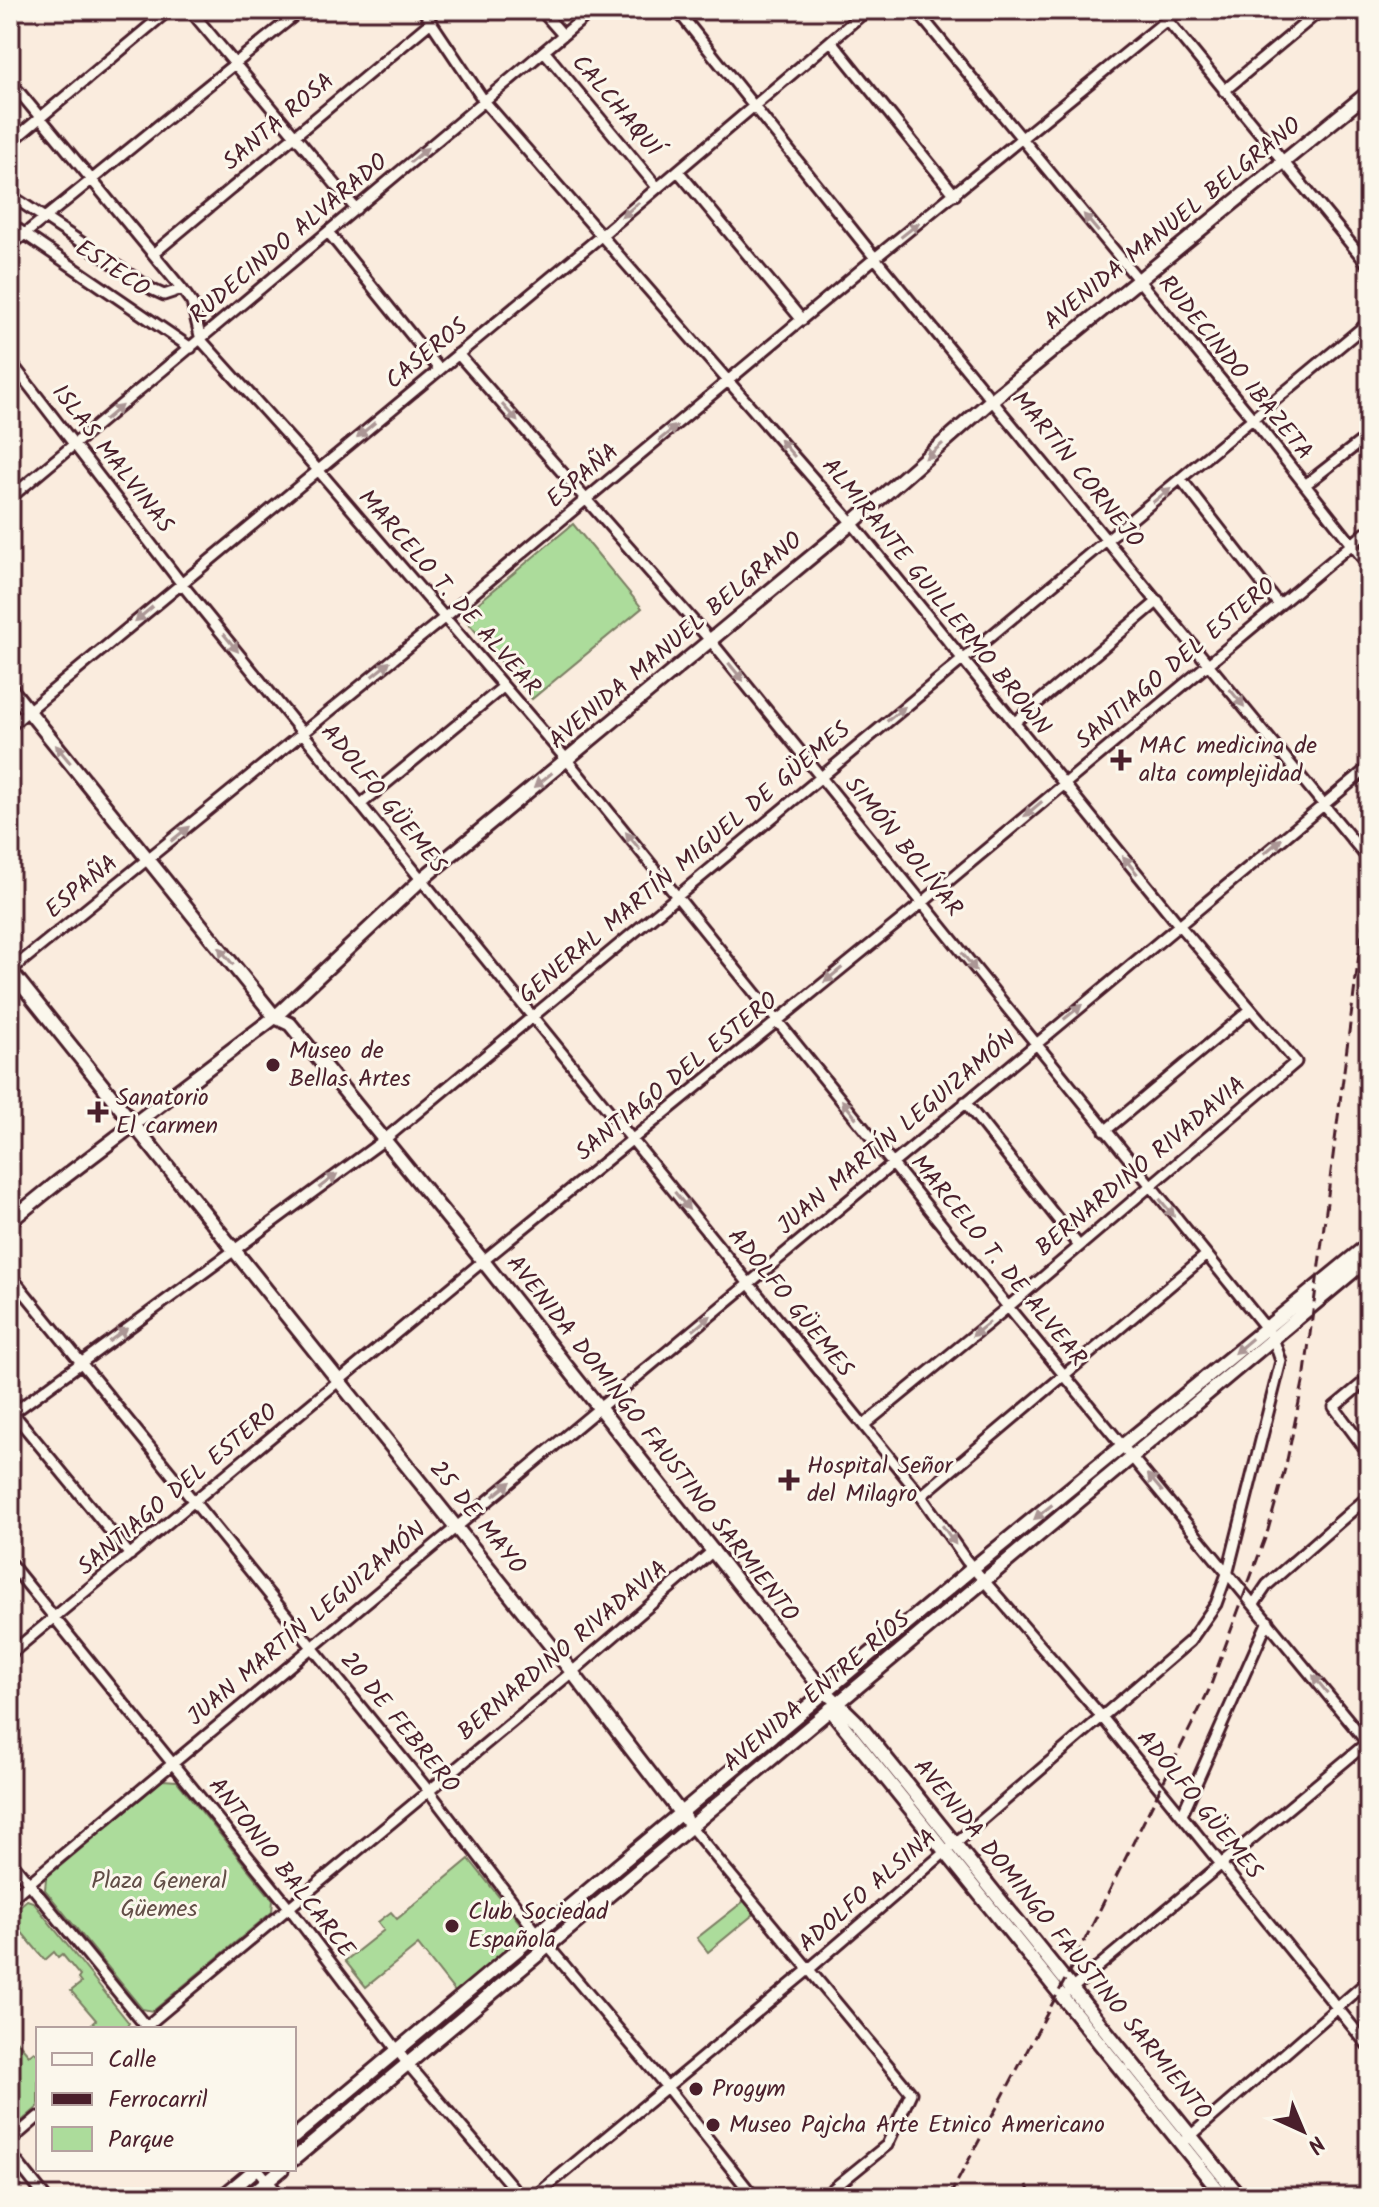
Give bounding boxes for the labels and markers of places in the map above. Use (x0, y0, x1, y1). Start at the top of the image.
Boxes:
place label: MAC medicina de alta complejidad (1139, 727, 1317, 794)
marker: MAC medicina de alta complejidad (1110, 749, 1132, 771)
place label: Museo de Bellas Artes (289, 1032, 411, 1099)
marker: Museo de Bellas Artes (264, 1056, 282, 1074)
place label: Sanatorio El carmen (116, 1079, 218, 1146)
marker: Sanatorio El carmen (87, 1101, 109, 1123)
place label: Hospital Señor del Milagro (807, 1447, 955, 1514)
marker: Hospital Señor del Milagro (778, 1469, 800, 1491)
place label: Club Sociedad Española (468, 1893, 609, 1960)
marker: Club Sociedad Española (443, 1917, 461, 1935)
place label: Progym (712, 2070, 786, 2109)
marker: Progym (687, 2080, 705, 2098)
place label: Museo Pajcha Arte Etnico Americano (729, 2106, 1105, 2145)
marker: Museo Pajcha Arte Etnico Americano (704, 2116, 722, 2134)

